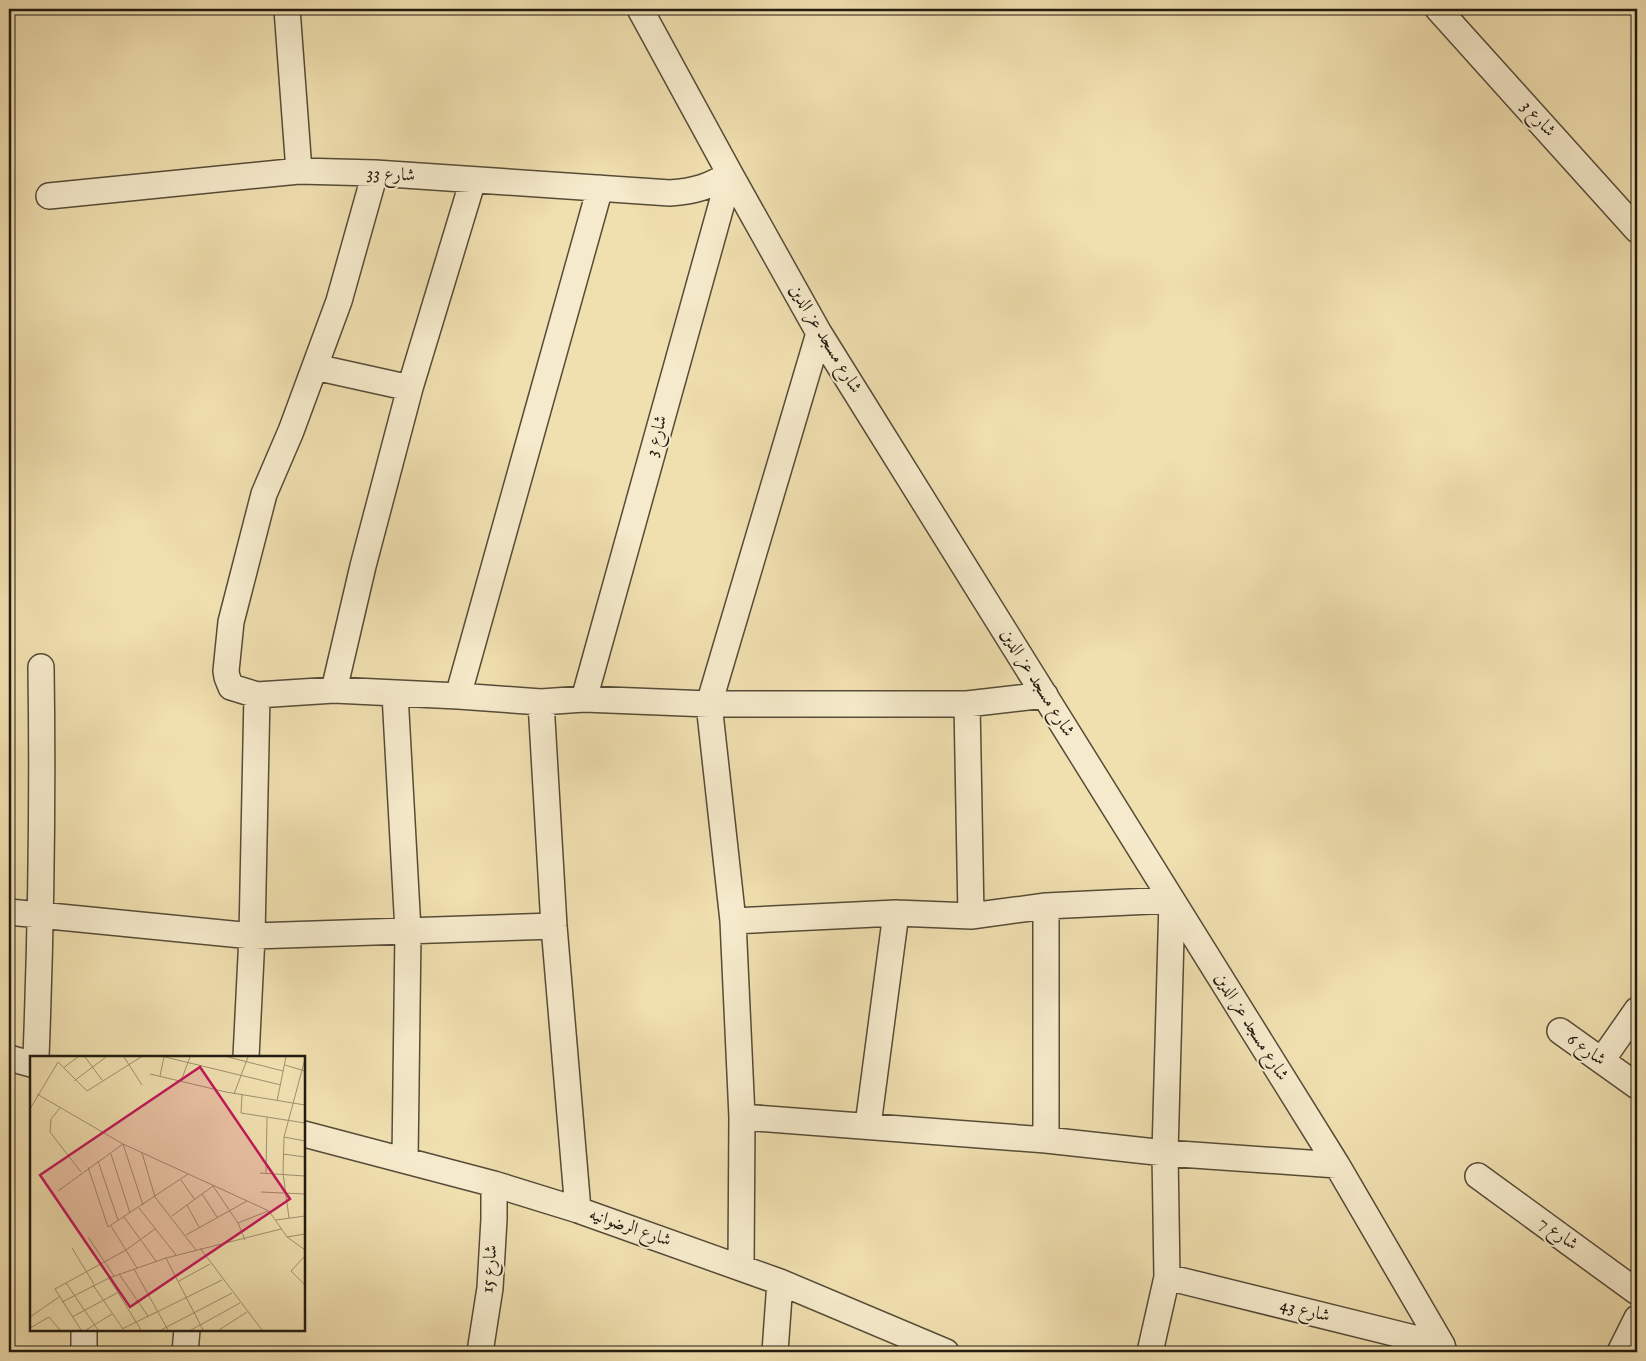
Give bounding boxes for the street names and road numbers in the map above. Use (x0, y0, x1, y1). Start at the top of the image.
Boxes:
street label: شارع 3 (1514, 96, 1561, 144)
street label: شارع 33 (366, 162, 416, 190)
street label: شارع مسجد عز الدين (782, 280, 867, 399)
street label: شارع 3 (640, 413, 675, 460)
street label: شارع مسجد عز الدين (993, 625, 1079, 742)
street label: شارع مسجد عز الدين (1207, 969, 1293, 1086)
street label: شارع 6 (1561, 1028, 1610, 1073)
street label: شارع الرضوانيه (585, 1203, 674, 1255)
street label: شارع 7 (1532, 1212, 1582, 1258)
street label: شارع 15 (476, 1244, 506, 1294)
street label: شارع 43 (1277, 1294, 1332, 1330)

